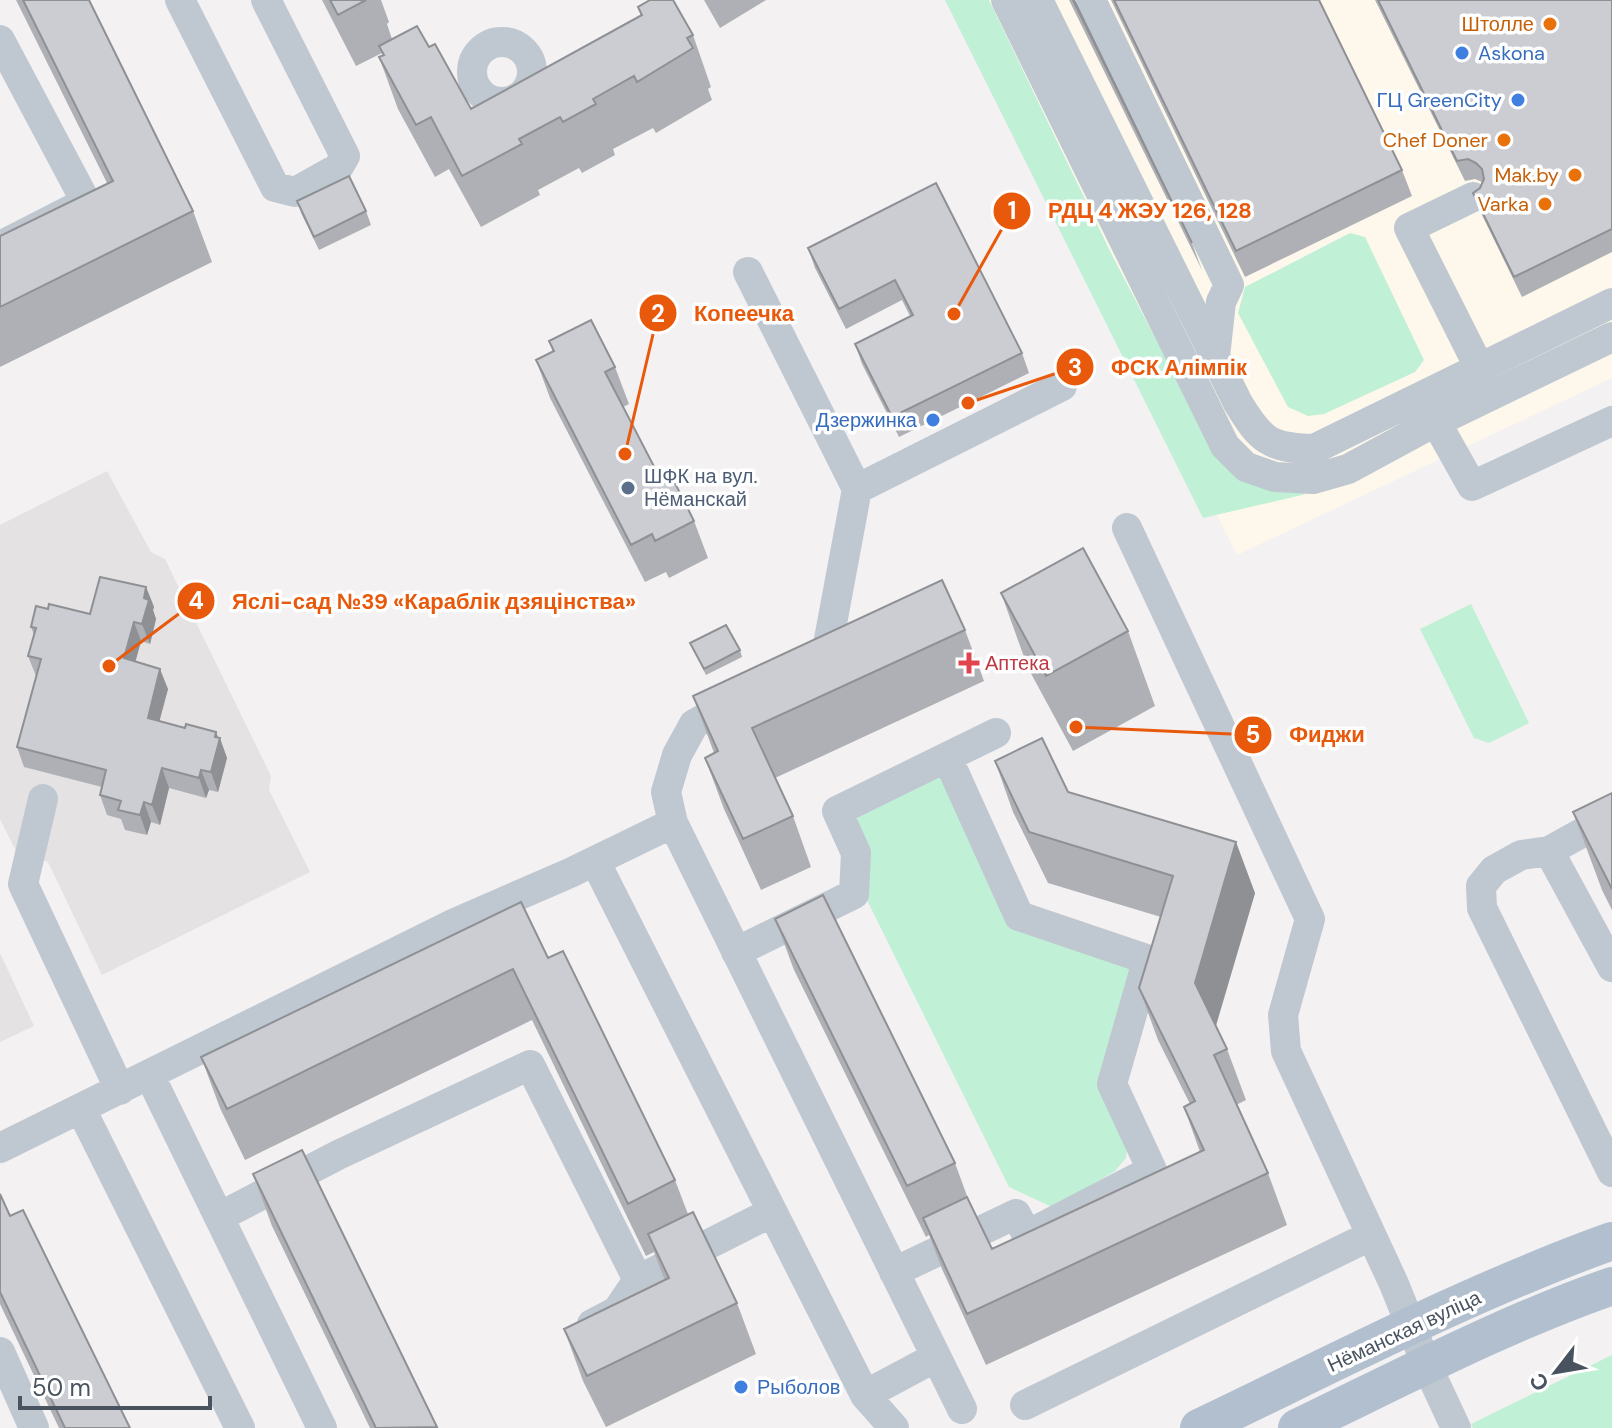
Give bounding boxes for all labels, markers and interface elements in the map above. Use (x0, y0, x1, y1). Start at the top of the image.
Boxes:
place label: Штолле (1462, 11, 1534, 37)
marker: Штолле (1541, 15, 1559, 33)
place label: Askona (1478, 40, 1545, 66)
marker: Askona (1453, 44, 1471, 62)
place label: ГЦ GreenCity (1377, 87, 1502, 113)
marker: ГЦ GreenCity (1509, 91, 1527, 109)
place label: Chef Doner (1383, 127, 1488, 153)
marker: Chef Doner (1495, 131, 1513, 149)
place label: Mak.by (1494, 162, 1559, 188)
marker: Mak.by (1566, 166, 1584, 184)
callout: РДЦ 4 ЖЭУ 126, 128 (992, 188, 1268, 234)
place label: Varka (1478, 191, 1529, 217)
text: 1 (1008, 195, 1016, 226)
marker: Varka (1536, 195, 1554, 213)
text: РДЦ 4 ЖЭУ 126, 128 (1048, 196, 1252, 225)
callout: Копеечка (638, 290, 810, 336)
text: 2 (651, 298, 665, 329)
text: Копеечка (694, 299, 795, 328)
callout: ФСК Алімпік (1055, 344, 1263, 390)
text: 3 (1068, 352, 1082, 383)
text: ФСК Алімпік (1111, 353, 1248, 382)
place label: Дзержинка (816, 407, 918, 433)
marker: Дзержинка (924, 411, 942, 429)
place label: ШФК на вул. Нёманскай (644, 463, 757, 512)
marker: ШФК на вул. Нёманскай (619, 479, 637, 497)
callout: Яслі-сад №39 «Караблік дзяцінства» (176, 578, 652, 624)
text: 4 (188, 585, 204, 616)
text: Яслі-сад №39 «Караблік дзяцінства» (232, 587, 636, 616)
place label: Аптека (985, 650, 1050, 676)
marker: Аптека (960, 654, 978, 672)
callout: Фиджи (1233, 712, 1381, 758)
text: 5 (1246, 719, 1260, 750)
text: Фиджи (1289, 720, 1365, 749)
street label: Нёманская вуліца (1323, 1284, 1486, 1378)
north arrow (1516, 1332, 1596, 1412)
scale bar (20, 1360, 210, 1410)
text: С (1523, 1368, 1556, 1396)
text: 50 m (32, 1372, 91, 1403)
place label: Рыболов (757, 1374, 841, 1400)
marker: Рыболов (732, 1378, 750, 1396)

